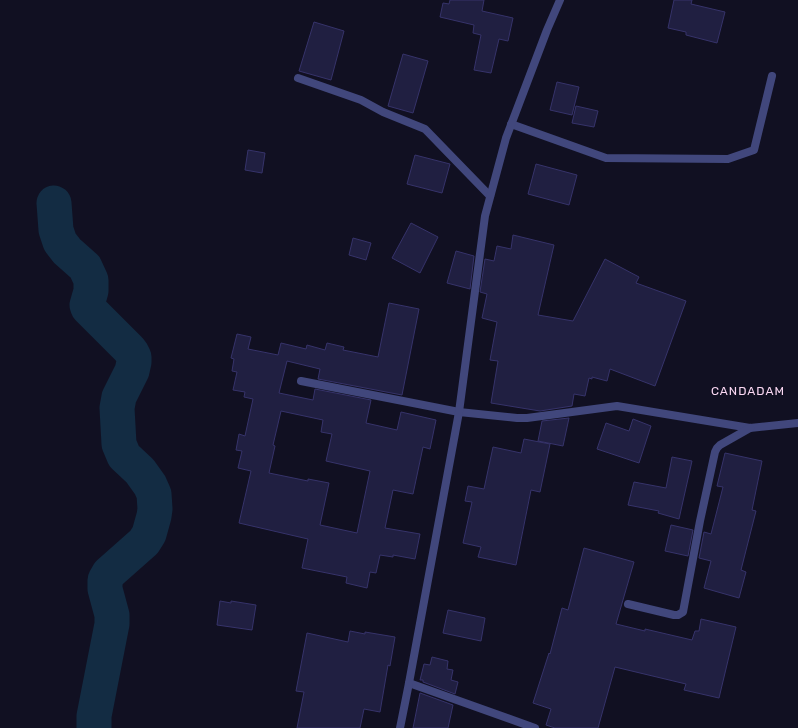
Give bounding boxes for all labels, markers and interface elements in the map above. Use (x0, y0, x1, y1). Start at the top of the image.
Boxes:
district label: CANDADAM (711, 384, 785, 398)

